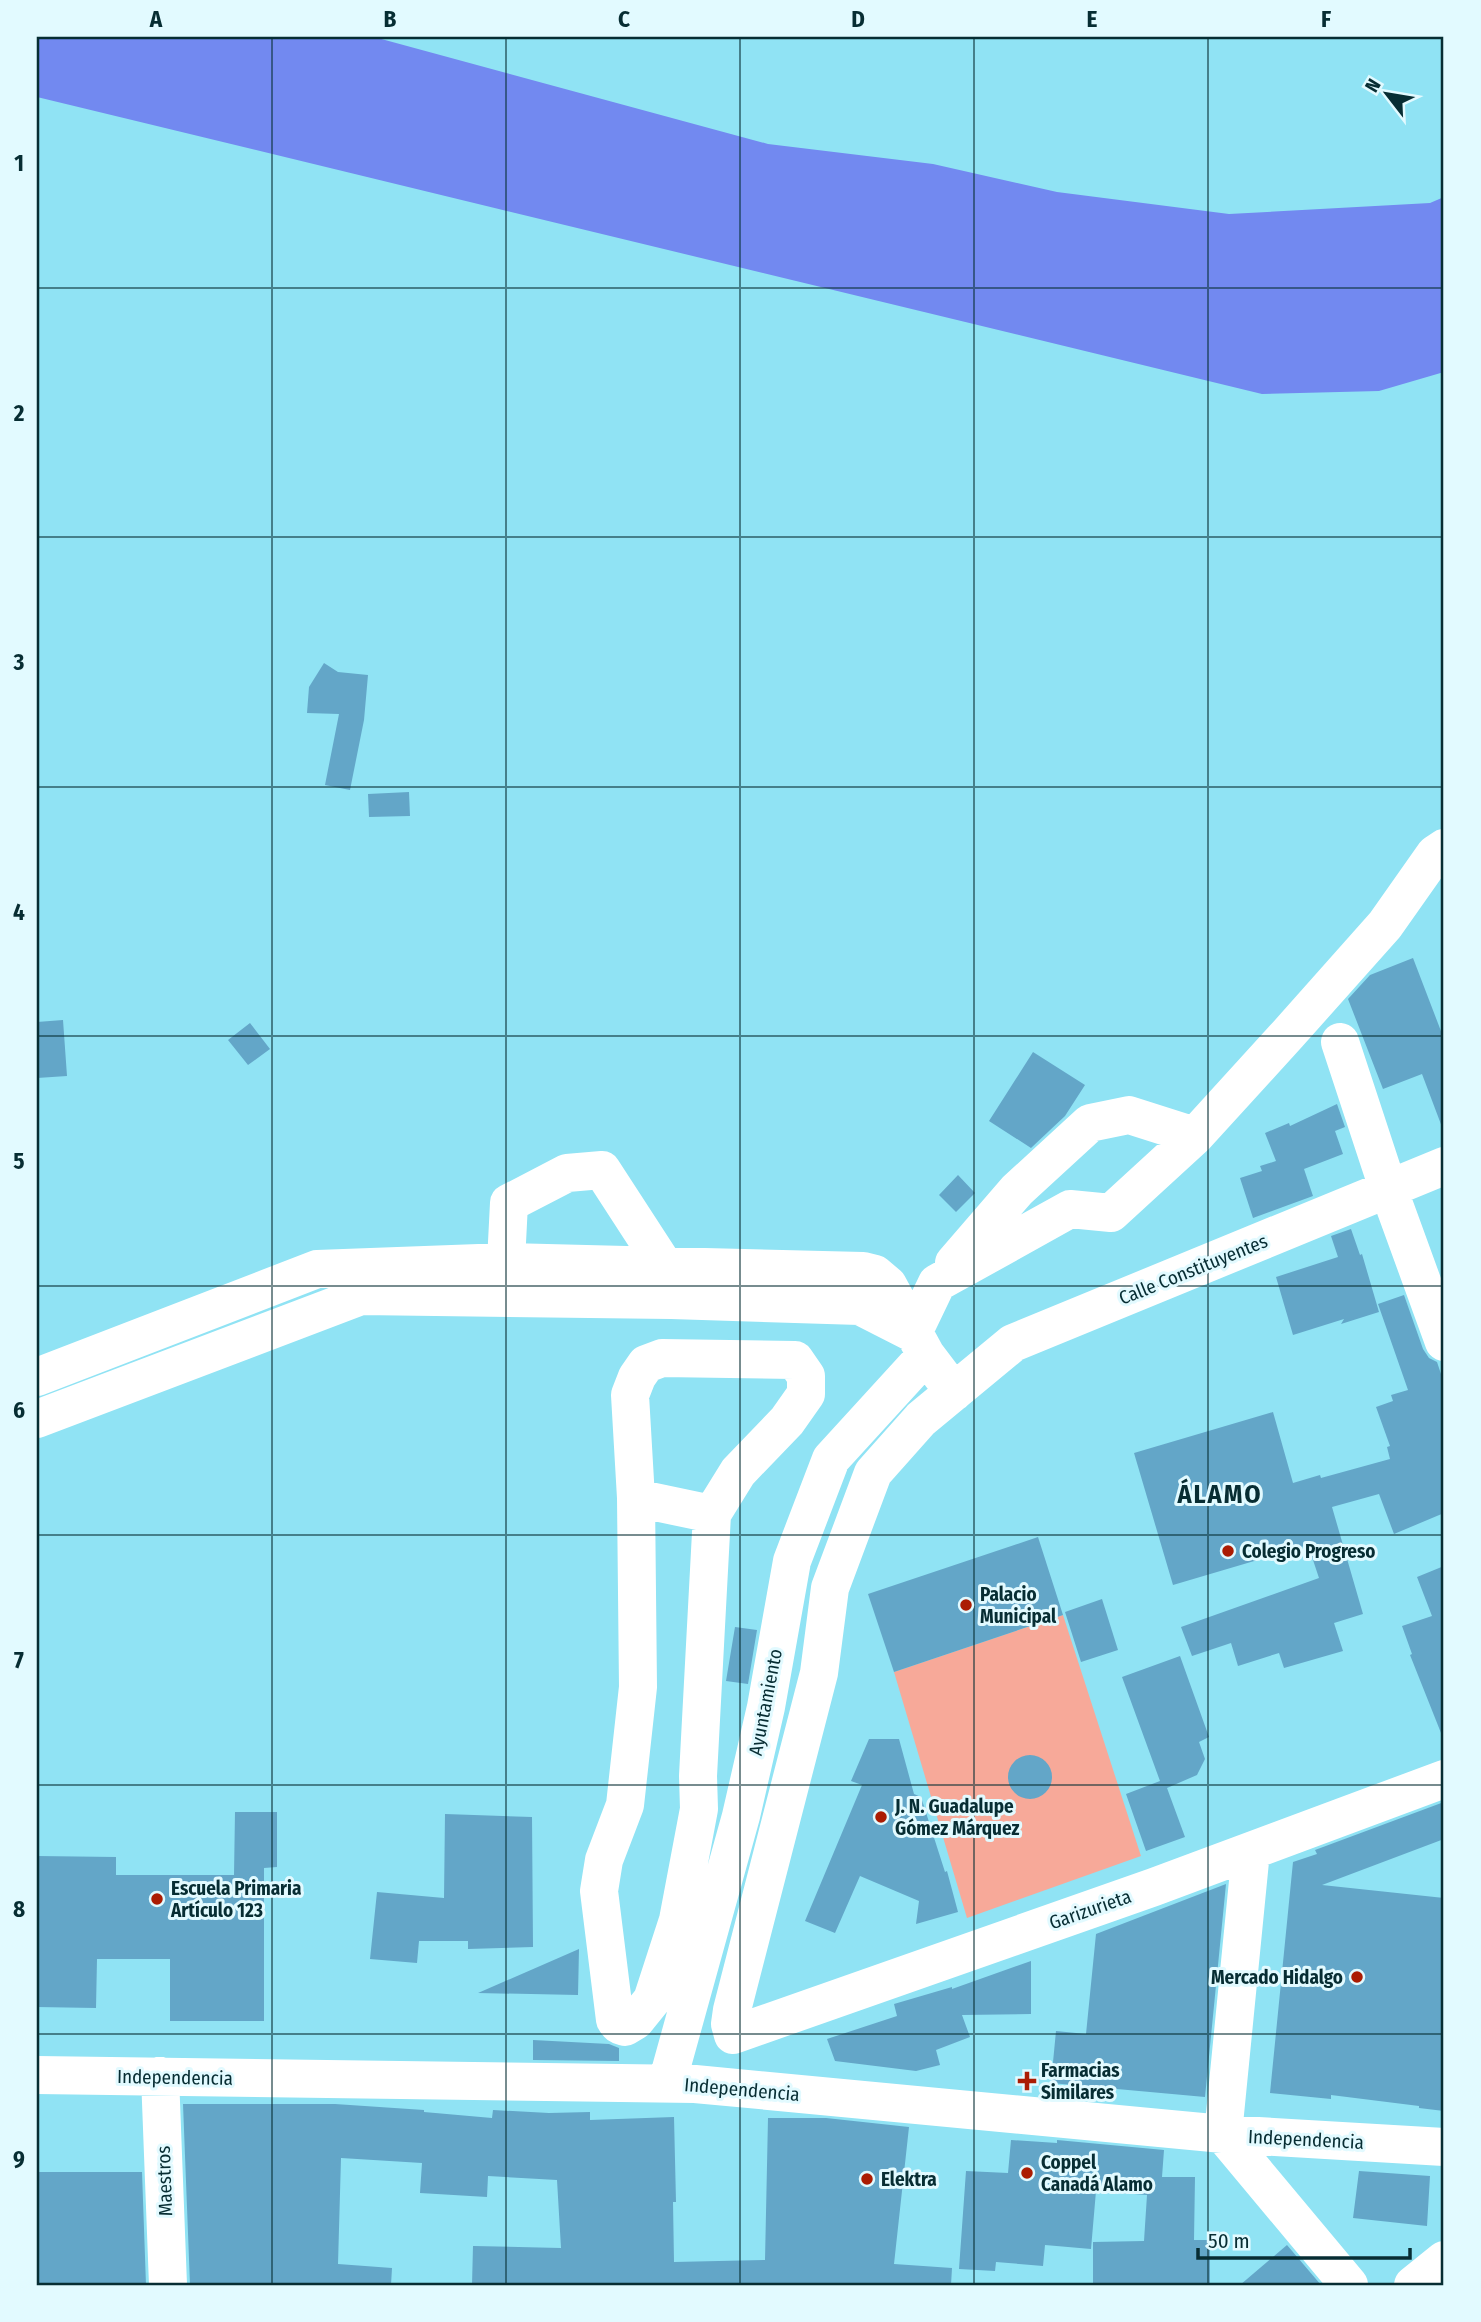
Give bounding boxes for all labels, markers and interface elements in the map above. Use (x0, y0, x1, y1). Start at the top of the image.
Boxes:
text: A (149, 5, 163, 33)
text: B (384, 5, 397, 33)
text: C (618, 5, 630, 33)
text: D (851, 5, 865, 33)
text: E (1087, 5, 1098, 33)
text: F (1321, 5, 1331, 33)
north arrow (1352, 60, 1422, 130)
text: N (1360, 75, 1386, 96)
text: 1 (14, 149, 24, 177)
text: 2 (13, 399, 25, 427)
text: 3 (13, 648, 25, 676)
text: 4 (13, 898, 25, 926)
text: 5 (13, 1147, 25, 1175)
street label: Calle Constituyentes (1116, 1229, 1271, 1310)
text: 6 (13, 1396, 25, 1424)
district label: ÁLAMO (1176, 1478, 1263, 1510)
place label: Colegio Progreso (1242, 1540, 1375, 1563)
marker: Colegio Progreso (1220, 1543, 1236, 1559)
place label: Palacio Municipal (980, 1583, 1057, 1628)
marker: Palacio Municipal (958, 1597, 974, 1613)
text: 7 (14, 1646, 24, 1674)
street label: Ayuntamiento (744, 1647, 787, 1758)
place label: J. N. Guadalupe Gómez Márquez (894, 1795, 1019, 1840)
marker: J. N. Guadalupe Gómez Márquez (873, 1809, 889, 1825)
place label: Escuela Primaria Artículo 123 (170, 1877, 301, 1922)
street label: Garizurieta (1046, 1885, 1134, 1934)
marker: Escuela Primaria Artículo 123 (149, 1891, 165, 1907)
text: 8 (13, 1895, 25, 1923)
place label: Mercado Hidalgo (1211, 1966, 1343, 1989)
marker: Mercado Hidalgo (1349, 1969, 1365, 1985)
place label: Farmacias Similares (1041, 2059, 1120, 2104)
street label: Independencia (117, 2065, 233, 2090)
street label: Independencia (683, 2073, 801, 2106)
marker: Farmacias Similares (1019, 2073, 1035, 2089)
street label: Independencia (1248, 2125, 1364, 2154)
text: 9 (13, 2145, 25, 2173)
street label: Maestros (152, 2145, 177, 2217)
place label: Coppel Canadá Alamo (1041, 2151, 1153, 2196)
marker: Coppel Canadá Alamo (1019, 2165, 1035, 2181)
place label: Elektra (881, 2168, 937, 2191)
marker: Elektra (859, 2171, 875, 2187)
scale bar (1198, 2217, 1409, 2261)
text: 50 m (1208, 2228, 1250, 2254)

